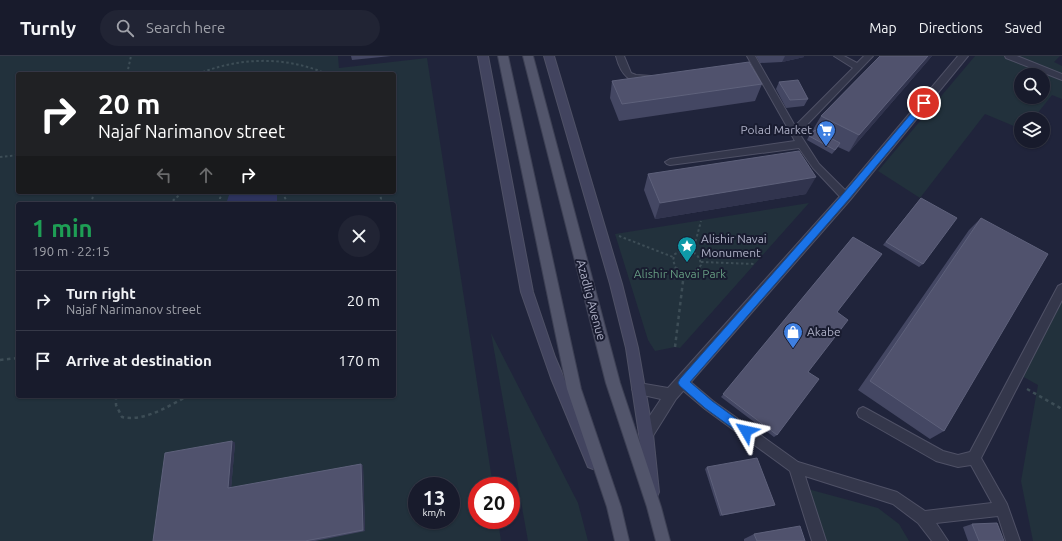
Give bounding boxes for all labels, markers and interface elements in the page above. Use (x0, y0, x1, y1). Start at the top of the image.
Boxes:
search box (100, 10, 380, 46)
text: Turnly (20, 17, 76, 39)
icon: search (114, 17, 136, 39)
text: Search here (146, 19, 225, 36)
text: Map (869, 20, 897, 36)
text: Directions (919, 20, 983, 36)
text: Saved (1005, 20, 1042, 36)
map controls (1014, 68, 1050, 148)
button: search (1014, 68, 1050, 104)
pin (907, 86, 941, 120)
icon: right (32, 88, 84, 140)
text: 20 m (98, 88, 160, 119)
icon: arrive (913, 92, 935, 114)
button: layers (1014, 112, 1050, 148)
supermarket icon: Polad Market (815, 119, 837, 147)
text: Najaf Narimanov street (98, 121, 285, 141)
place label: Polad Market (740, 123, 812, 136)
icon: left (153, 164, 175, 186)
icon: ahead (195, 164, 217, 186)
icon: right (237, 164, 259, 186)
text: 1 min (32, 215, 93, 242)
button: close (338, 215, 380, 257)
place label: Alishir Navai Monument (701, 232, 767, 259)
place icon: Alishir Navai Monument (676, 235, 698, 263)
text: 190 m · 22:15 (32, 244, 110, 258)
street label: Azadlig Avenue (574, 258, 608, 342)
park label: Alishir Navai Park (634, 267, 726, 280)
text: Turn right (66, 285, 136, 302)
icon: right (32, 290, 54, 312)
text: 20 m (347, 292, 380, 309)
text: Najaf Narimanov street (66, 302, 201, 316)
shop icon: Akabe (782, 321, 804, 349)
place label: Akabe (807, 325, 841, 338)
icon: arrive (32, 350, 54, 372)
text: Arrive at destination (66, 352, 212, 369)
text: 170 m (338, 352, 380, 369)
position arrow (725, 410, 767, 452)
speed limit sign: 20 (468, 477, 520, 529)
text: 13 (423, 486, 445, 509)
text: km/h (422, 507, 446, 518)

